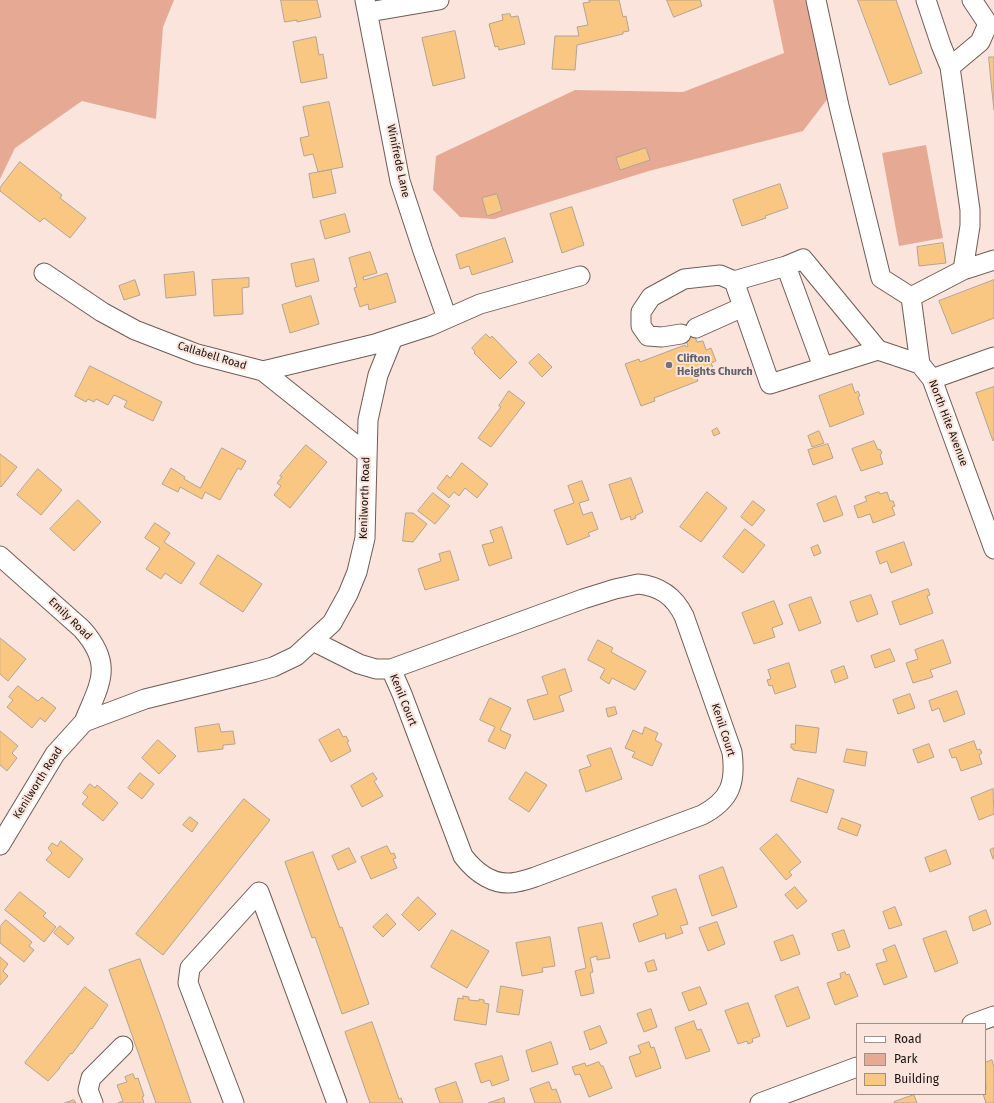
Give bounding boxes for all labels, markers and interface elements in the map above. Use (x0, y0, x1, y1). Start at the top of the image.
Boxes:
street label: Winifrede Lane (384, 123, 412, 199)
street label: Callabell Road (176, 339, 248, 373)
place label: Clifton Heights Church (677, 352, 753, 378)
marker: Clifton Heights Church (664, 360, 674, 370)
street label: North Hite Avenue (925, 378, 971, 468)
street label: Kenilworth Road (357, 457, 373, 539)
street label: Emily Road (46, 595, 94, 643)
street label: Kenil Court (387, 672, 419, 728)
street label: Kenil Court (708, 702, 738, 758)
street label: Kenilworth Road (11, 745, 65, 821)
legend (856, 1023, 986, 1095)
text: Road (894, 1032, 922, 1046)
text: Park (894, 1052, 918, 1066)
text: Building (894, 1072, 939, 1086)

